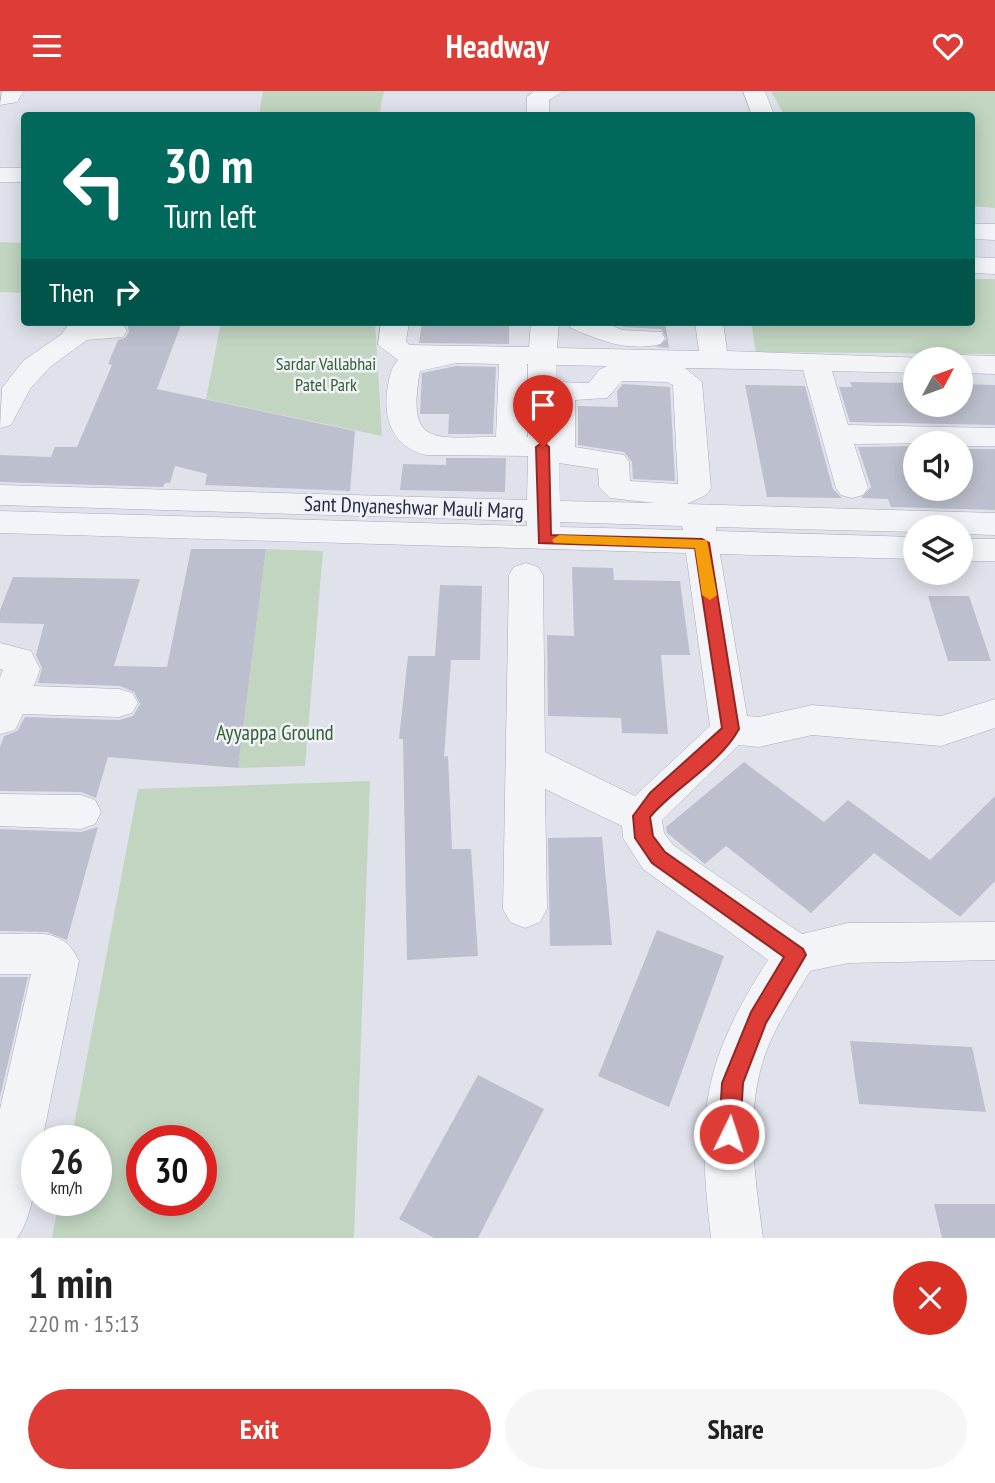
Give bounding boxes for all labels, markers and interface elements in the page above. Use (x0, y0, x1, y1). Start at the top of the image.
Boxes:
text: Headway (446, 25, 549, 67)
icon: menu (28, 27, 66, 65)
icon: heart (929, 27, 967, 65)
text: 30 m (164, 133, 253, 197)
icon: left (49, 140, 140, 231)
text: Turn left (164, 195, 256, 237)
icon: right (108, 273, 146, 311)
text: Then (49, 276, 94, 309)
north arrow (903, 347, 973, 417)
map controls (903, 347, 973, 585)
park label: Sardar Vallabhai Patel Park (276, 352, 376, 396)
pin (513, 375, 573, 447)
icon: arrive (524, 386, 562, 424)
button: sound (903, 431, 973, 501)
street label: Sant Dnyaneshwar Mauli Marg (304, 490, 524, 524)
button: layers (903, 515, 973, 585)
park label: Ayyappa Ground (216, 719, 334, 746)
position arrow (692, 1097, 766, 1171)
speed limit sign: 30 (126, 1125, 217, 1216)
text: 26 (50, 1138, 83, 1184)
text: km/h (51, 1176, 82, 1199)
text: 1 min (28, 1255, 113, 1310)
button: close (893, 1261, 967, 1335)
text: 220 m · 15:13 (28, 1309, 140, 1338)
button: Exit (28, 1389, 491, 1469)
button: Share (505, 1389, 967, 1469)

